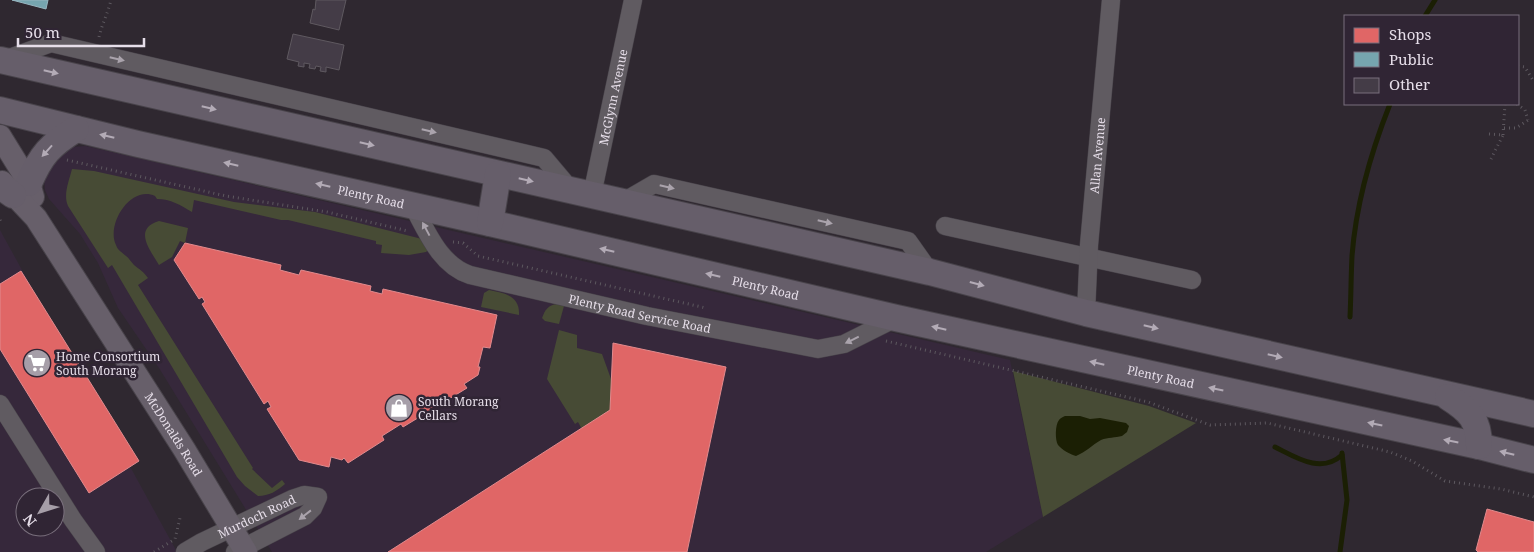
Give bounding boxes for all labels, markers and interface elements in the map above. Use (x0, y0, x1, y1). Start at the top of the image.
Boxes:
scale bar (18, 15, 144, 47)
legend (1344, 15, 1519, 105)
text: 50 m (25, 22, 60, 42)
text: Shops (1389, 24, 1432, 44)
street label: McGlynn Avenue (594, 48, 631, 147)
text: Public (1389, 49, 1434, 69)
one-way arrow (109, 55, 124, 63)
one-way arrow (43, 68, 59, 76)
text: Other (1389, 74, 1430, 94)
one-way arrow (202, 104, 217, 112)
street label: Allan Avenue (1085, 117, 1109, 194)
one-way arrow (421, 127, 436, 135)
one-way arrow (100, 132, 115, 140)
one-way arrow (360, 140, 375, 148)
one-way arrow (41, 145, 53, 157)
one-way arrow (223, 160, 238, 168)
one-way arrow (518, 176, 533, 184)
one-way arrow (316, 181, 331, 189)
street label: Plenty Road (336, 181, 407, 212)
one-way arrow (659, 183, 674, 191)
one-way arrow (818, 219, 834, 227)
one-way arrow (422, 222, 430, 237)
one-way arrow (599, 246, 614, 254)
one-way arrow (705, 271, 720, 279)
street label: Plenty Road (731, 271, 801, 304)
one-way arrow (969, 280, 984, 288)
street label: Plenty Road Service Road (567, 290, 713, 337)
one-way arrow (1143, 323, 1158, 331)
one-way arrow (931, 324, 946, 332)
one-way arrow (845, 336, 859, 344)
supermarket icon: Home Consortium South Morang (22, 348, 52, 378)
place label: Home Consortium South Morang (56, 348, 160, 379)
one-way arrow (1267, 352, 1283, 360)
one-way arrow (1090, 359, 1105, 367)
street label: Plenty Road (1126, 361, 1197, 392)
one-way arrow (1209, 385, 1224, 393)
street label: McDonalds Road (141, 389, 207, 480)
shop icon: South Morang Cellars (384, 393, 414, 423)
place label: South Morang Cellars (418, 393, 499, 424)
one-way arrow (1366, 420, 1382, 428)
one-way arrow (1442, 436, 1458, 444)
one-way arrow (1499, 449, 1514, 457)
north arrow (15, 487, 65, 537)
street label: Murdoch Road (215, 490, 299, 542)
text: N (19, 510, 40, 531)
one-way arrow (298, 510, 312, 520)

